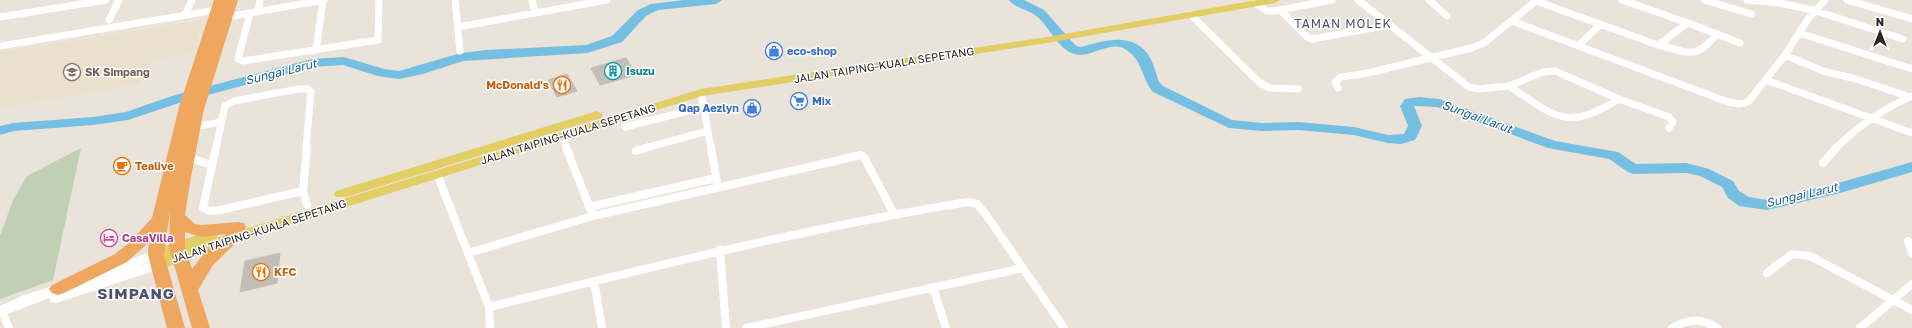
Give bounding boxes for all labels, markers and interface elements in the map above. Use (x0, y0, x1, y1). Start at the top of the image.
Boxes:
north arrow (1860, 12, 1900, 52)
text: N (1876, 15, 1884, 28)
district label: TAMAN MOLEK (1294, 16, 1392, 31)
shop icon: eco-shop (764, 41, 784, 61)
place label: eco-shop (787, 44, 837, 57)
street label: JALAN TAIPING-KUALA SEPETANG (793, 44, 975, 85)
water label: Sungai Larut (244, 55, 319, 88)
building icon: Isuzu (603, 61, 623, 81)
school or university icon: SK Simpang (62, 62, 82, 82)
place label: Isuzu (626, 64, 655, 77)
place label: SK Simpang (85, 65, 150, 78)
restaurant icon: McDonald's (552, 75, 572, 95)
place label: McDonald's (486, 78, 549, 91)
supermarket icon: Mix (789, 91, 809, 111)
place label: Mix (812, 94, 832, 107)
water label: Sungai Larut (1440, 97, 1515, 137)
shop icon: Qap Aezlyn (742, 98, 762, 118)
street label: JALAN TAIPING-KUALA SEPETANG (479, 101, 657, 166)
place label: Qap Aezlyn (678, 101, 739, 114)
cafe icon: Tealive (112, 156, 132, 176)
place label: Tealive (135, 159, 174, 172)
water label: Sungai Larut (1765, 179, 1840, 210)
street label: JALAN TAIPING-KUALA SEPETANG (170, 196, 348, 265)
hotel icon: CasaVilla (99, 228, 119, 248)
place label: CasaVilla (122, 231, 173, 244)
restaurant icon: KFC (251, 262, 271, 282)
place label: KFC (274, 265, 297, 278)
district label: SIMPANG (97, 284, 175, 302)

